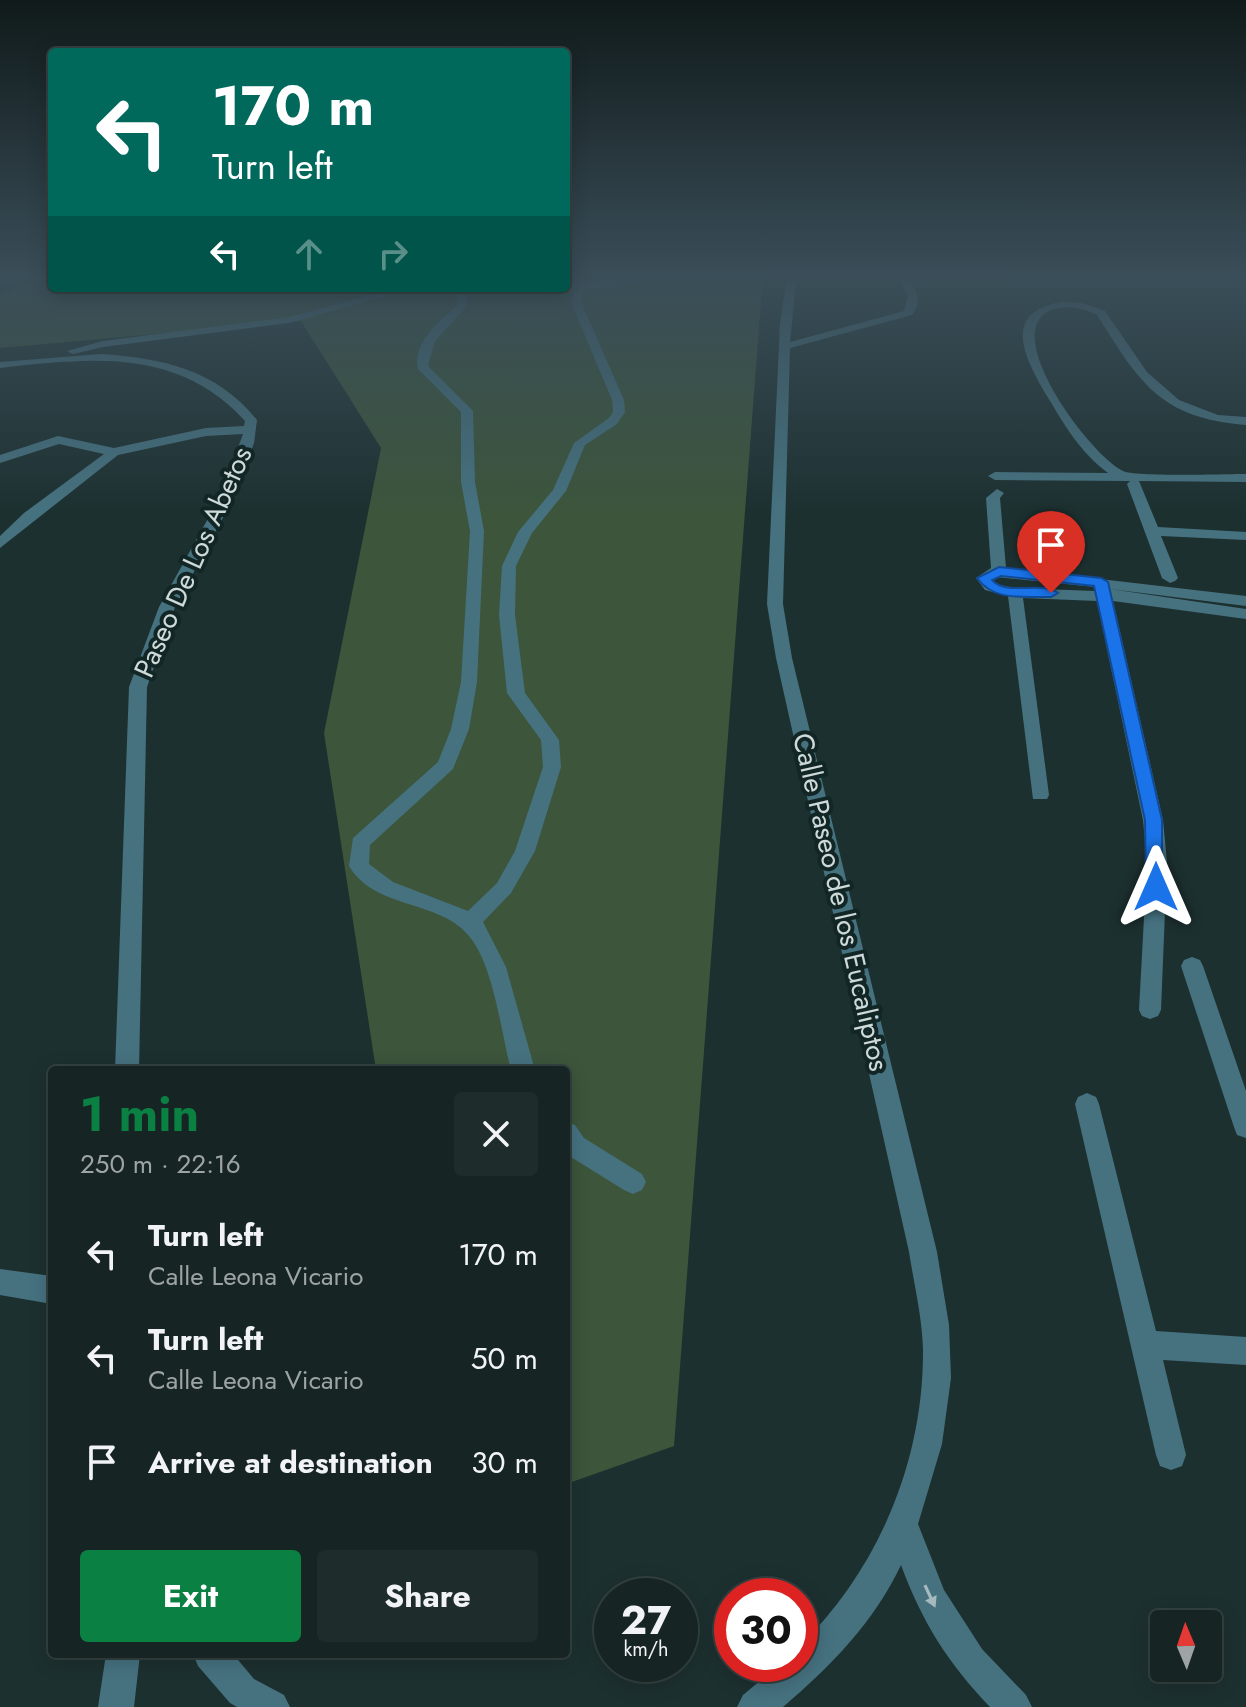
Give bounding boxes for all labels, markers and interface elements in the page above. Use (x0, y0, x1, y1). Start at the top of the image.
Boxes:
text: 170 m (212, 65, 374, 146)
icon: left (80, 80, 184, 184)
text: Turn left (212, 140, 333, 192)
icon: left (203, 232, 247, 276)
icon: ahead (287, 232, 331, 276)
icon: right (371, 232, 415, 276)
street label: Paseo De Los Abetos (124, 440, 262, 684)
pin (1017, 511, 1085, 593)
icon: arrive (1029, 523, 1073, 567)
street label: Calle Paseo de los Eucaliptos (782, 729, 900, 1075)
position arrow (1114, 845, 1198, 929)
text: 1 min (80, 1080, 199, 1149)
button: close (454, 1092, 538, 1176)
text: 250 m · 22:16 (80, 1145, 241, 1183)
text: Turn left (148, 1214, 263, 1257)
icon: left (80, 1232, 124, 1276)
text: 170 m (458, 1233, 538, 1276)
text: Calle Leona Vicario (148, 1257, 363, 1295)
text: Turn left (148, 1318, 263, 1361)
icon: left (80, 1336, 124, 1380)
text: 50 m (471, 1337, 538, 1380)
text: Calle Leona Vicario (148, 1361, 363, 1399)
icon: arrive (80, 1440, 124, 1484)
text: Arrive at destination (148, 1441, 433, 1484)
text: 30 m (471, 1441, 538, 1484)
button: Exit (80, 1550, 301, 1642)
button: Share (317, 1550, 538, 1642)
speed limit sign: 30 (714, 1578, 818, 1682)
one-way arrow (923, 1584, 937, 1608)
text: 27 (621, 1591, 671, 1649)
north arrow (1150, 1610, 1222, 1682)
map controls (1150, 1610, 1222, 1682)
text: km/h (623, 1635, 669, 1664)

